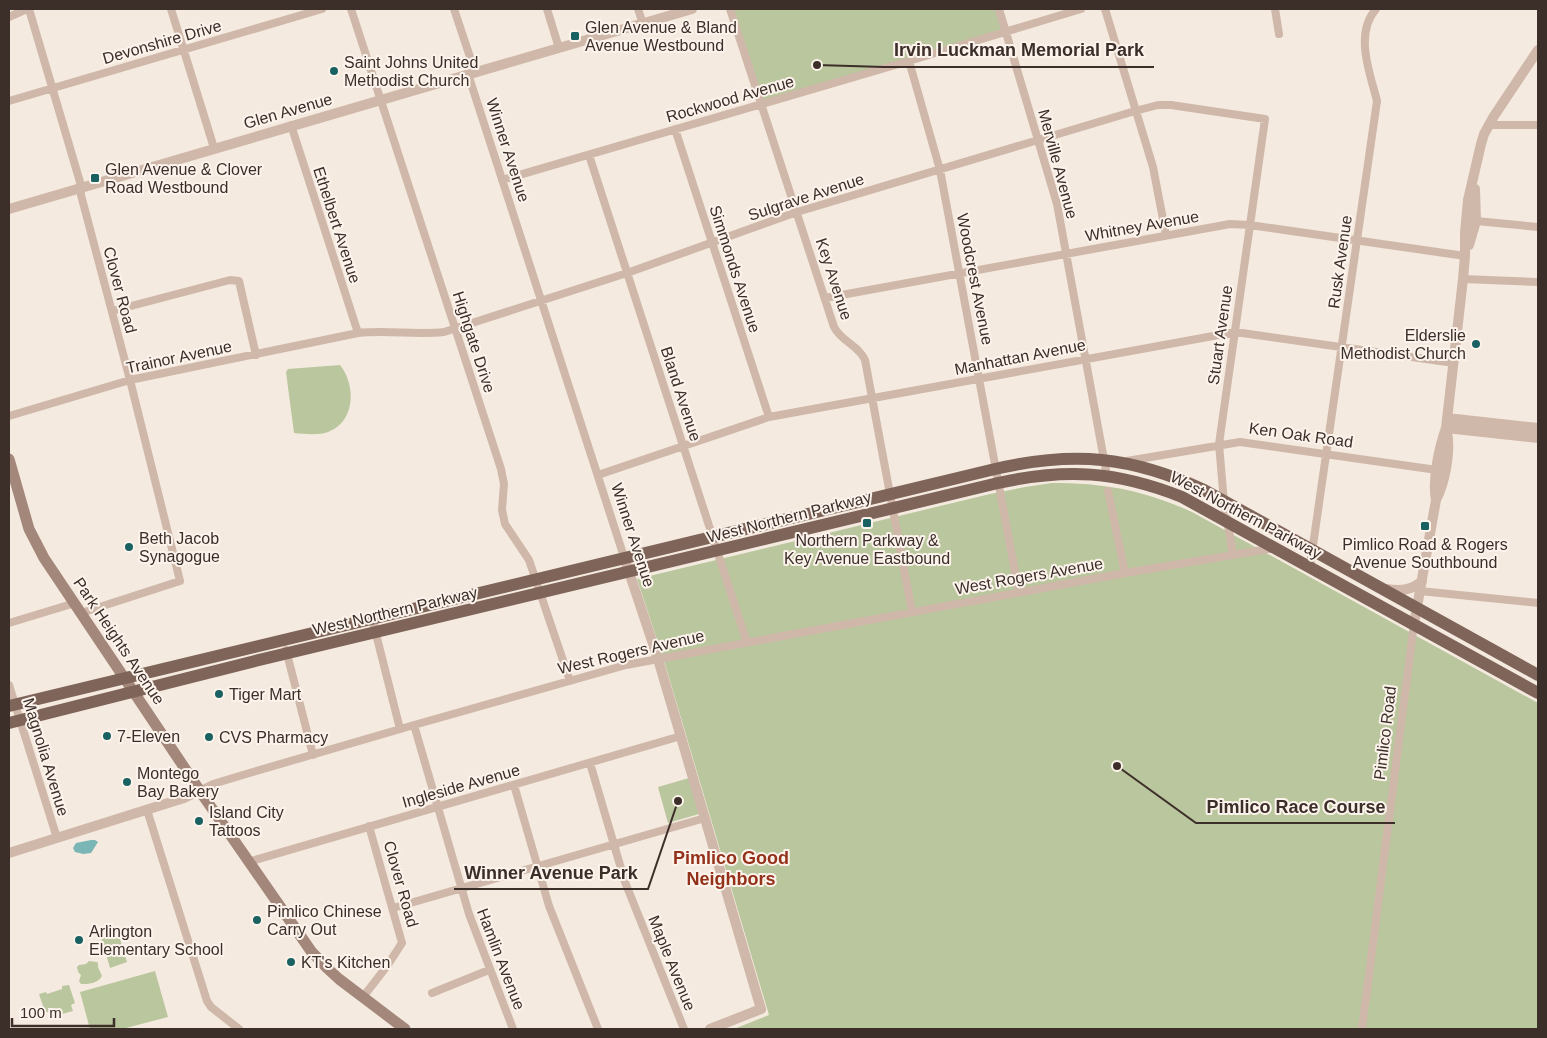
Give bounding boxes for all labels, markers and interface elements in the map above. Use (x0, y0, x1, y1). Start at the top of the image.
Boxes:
street label: Devonshire Drive (101, 17, 223, 67)
place label: Glen Avenue & Bland Avenue Westbound (585, 19, 737, 54)
marker: Glen Avenue & Bland Avenue Westbound (569, 30, 581, 42)
callout: Irvin Luckman Memorial Park (884, 34, 1154, 67)
text: Irvin Luckman Memorial Park (894, 40, 1145, 60)
place label: Saint Johns United Methodist Church (344, 54, 478, 89)
marker: Saint Johns United Methodist Church (328, 65, 340, 77)
street label: Rockwood Avenue (664, 73, 796, 125)
street label: Glen Avenue (242, 90, 334, 132)
street label: Winner Avenue (483, 96, 533, 204)
street label: Merville Avenue (1035, 107, 1081, 221)
place label: Glen Avenue & Clover Road Westbound (105, 161, 263, 196)
street label: Ethelbert Avenue (310, 165, 364, 286)
street label: Sulgrave Avenue (746, 170, 866, 224)
marker: Glen Avenue & Clover Road Westbound (89, 172, 101, 184)
street label: Simmonds Avenue (706, 203, 764, 335)
street label: Whitney Avenue (1084, 208, 1200, 244)
street label: Woodcrest Avenue (954, 212, 996, 346)
street label: Rusk Avenue (1325, 214, 1355, 310)
street label: Key Avenue (813, 236, 855, 322)
street label: Clover Road (100, 245, 140, 335)
street label: Stuart Avenue (1205, 284, 1235, 386)
street label: Highgate Drive (450, 289, 498, 395)
place label: Elderslie Methodist Church (1341, 327, 1466, 362)
street label: Manhattan Avenue (953, 336, 1087, 378)
street label: Trainor Avenue (125, 337, 234, 377)
marker: Elderslie Methodist Church (1470, 338, 1482, 350)
street label: Bland Avenue (658, 345, 704, 444)
street label: Ken Oak Road (1248, 419, 1354, 451)
street label: West Northern Parkway (1168, 468, 1324, 562)
street label: Winner Avenue (608, 481, 658, 589)
street label: West Northern Parkway (705, 488, 873, 546)
marker: Northern Parkway & Key Avenue Eastbound (861, 517, 873, 529)
marker: Pimlico Road & Rogers Avenue Southbound (1419, 520, 1431, 532)
place label: Beth Jacob Synagogue (139, 530, 220, 565)
place label: Northern Parkway & Key Avenue Eastbound (784, 532, 950, 567)
place label: Pimlico Road & Rogers Avenue Southbound (1342, 536, 1508, 571)
marker: Beth Jacob Synagogue (123, 541, 135, 553)
street label: West Rogers Avenue (954, 555, 1104, 597)
street label: Park Heights Avenue (70, 574, 168, 708)
street label: West Northern Parkway (311, 584, 479, 638)
street label: West Rogers Avenue (556, 627, 706, 677)
street label: Pimlico Road (1371, 685, 1399, 781)
place label: Tiger Mart (229, 686, 302, 703)
marker: Tiger Mart (213, 688, 225, 700)
street label: Magnolia Avenue (20, 696, 72, 818)
place label: 7-Eleven (117, 728, 180, 745)
place label: CVS Pharmacy (219, 729, 328, 746)
marker: 7-Eleven (101, 730, 113, 742)
marker: CVS Pharmacy (203, 731, 215, 743)
street label: Ingleside Avenue (400, 761, 522, 811)
place label: Montego Bay Bakery (137, 765, 219, 800)
marker: Montego Bay Bakery (121, 776, 133, 788)
callout: Pimlico Race Course (1196, 790, 1395, 823)
text: Pimlico Race Course (1206, 797, 1386, 817)
place label: Island City Tattoos (209, 804, 284, 839)
marker: Island City Tattoos (193, 815, 205, 827)
street label: Clover Road (381, 839, 421, 929)
district label: Pimlico Good Neighbors (673, 848, 789, 889)
callout: Winner Avenue Park (454, 856, 648, 889)
text: Winner Avenue Park (464, 863, 639, 883)
place label: Pimlico Chinese Carry Out (267, 903, 382, 938)
street label: Hamlin Avenue (474, 906, 528, 1012)
street label: Maple Avenue (645, 913, 699, 1013)
marker: Pimlico Chinese Carry Out (251, 914, 263, 926)
place label: Arlington Elementary School (89, 923, 223, 958)
marker: Arlington Elementary School (73, 934, 85, 946)
place label: KT's Kitchen (301, 954, 390, 971)
marker: KT's Kitchen (285, 956, 297, 968)
scale bar (12, 996, 115, 1028)
text: 100 m (20, 1004, 62, 1021)

